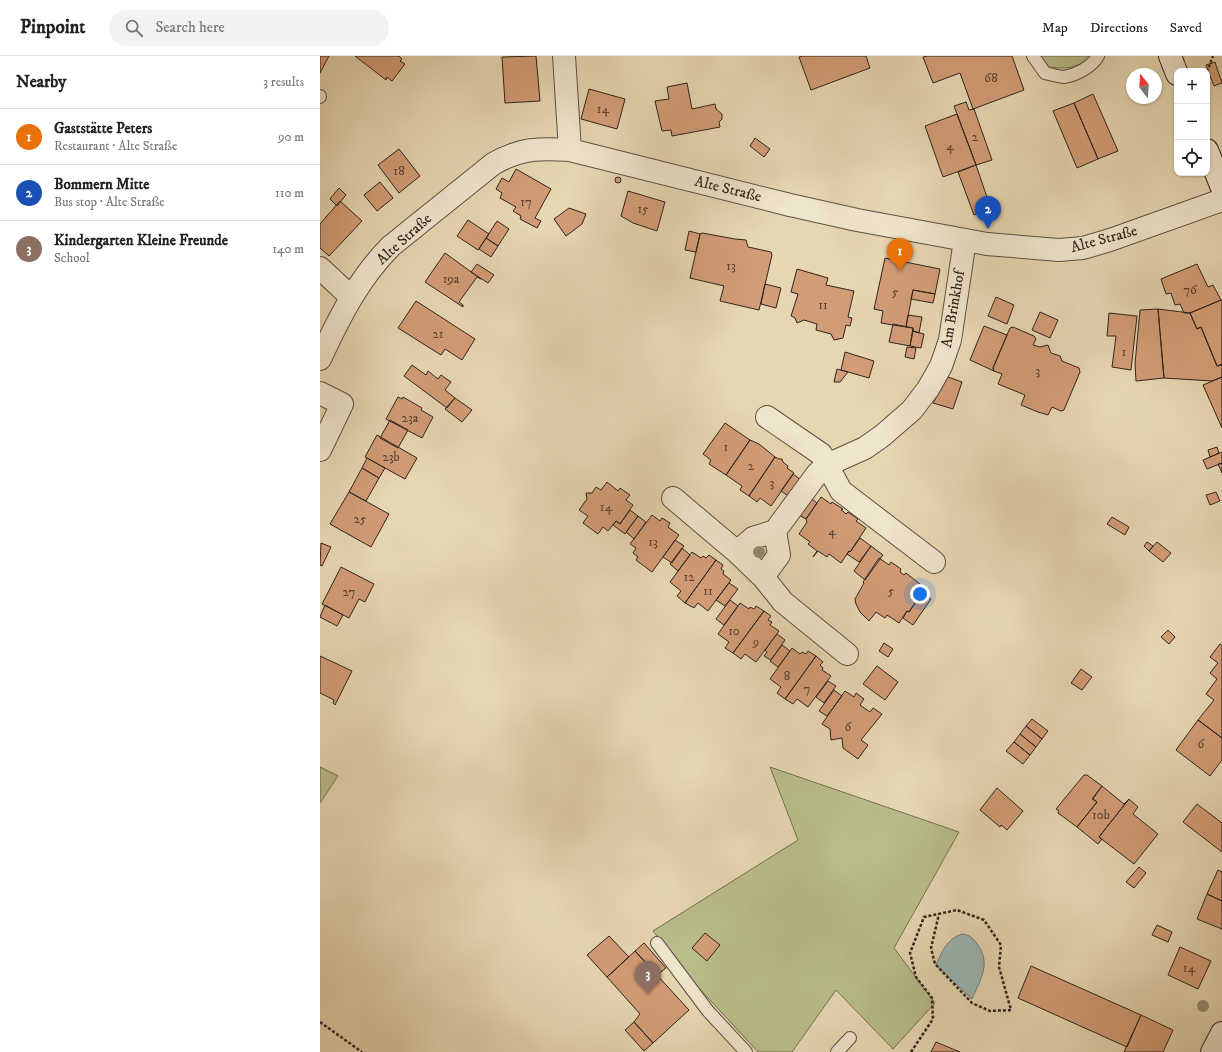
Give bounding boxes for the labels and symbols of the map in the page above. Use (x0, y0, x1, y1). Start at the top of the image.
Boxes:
north arrow (1126, 68, 1162, 104)
house number: 68 (984, 70, 998, 86)
house number: 14 (597, 101, 610, 117)
house number: 2 (972, 129, 979, 145)
house number: 4 (946, 138, 954, 154)
house number: 18 (393, 163, 405, 179)
street label: Alte Straße (693, 172, 763, 206)
house number: 17 (520, 194, 532, 210)
pin: 2 (975, 196, 1001, 229)
house number: 15 (637, 201, 649, 217)
street label: Alte Straße (372, 209, 436, 269)
street label: Alte Straße (1069, 221, 1139, 257)
pin: 1 (887, 238, 913, 271)
house number: 13 (726, 258, 736, 274)
street label: Am Brinkhof (937, 267, 970, 349)
house number: 19a (443, 271, 460, 287)
house number: 76 (1183, 282, 1198, 298)
house number: 5 (892, 284, 899, 300)
house number: 11 (818, 297, 828, 313)
house number: 21 (432, 326, 444, 342)
house number: 1 (1122, 344, 1127, 360)
house number: 3 (1036, 363, 1041, 379)
house number: 23a (402, 410, 419, 426)
house number: 1 (724, 439, 729, 455)
house number: 23b (382, 449, 400, 465)
house number: 2 (748, 458, 755, 474)
house number: 3 (770, 475, 775, 491)
house number: 14 (600, 499, 613, 515)
house number: 25 (354, 511, 367, 527)
house number: 4 (828, 523, 836, 539)
house number: 13 (648, 534, 658, 550)
house number: 12 (683, 569, 695, 585)
house number: 11 (703, 583, 713, 599)
house number: 5 (888, 583, 895, 599)
house number: 27 (343, 584, 356, 600)
your location (910, 584, 930, 604)
house number: 10 (728, 623, 740, 639)
house number: 9 (752, 634, 759, 650)
house number: 8 (784, 668, 790, 684)
house number: 7 (804, 681, 811, 697)
house number: 6 (845, 719, 853, 735)
house number: 6 (1198, 736, 1206, 752)
house number: 10b (1092, 807, 1110, 823)
house number: 14 (1183, 960, 1196, 976)
pin: 3 (635, 961, 661, 994)

